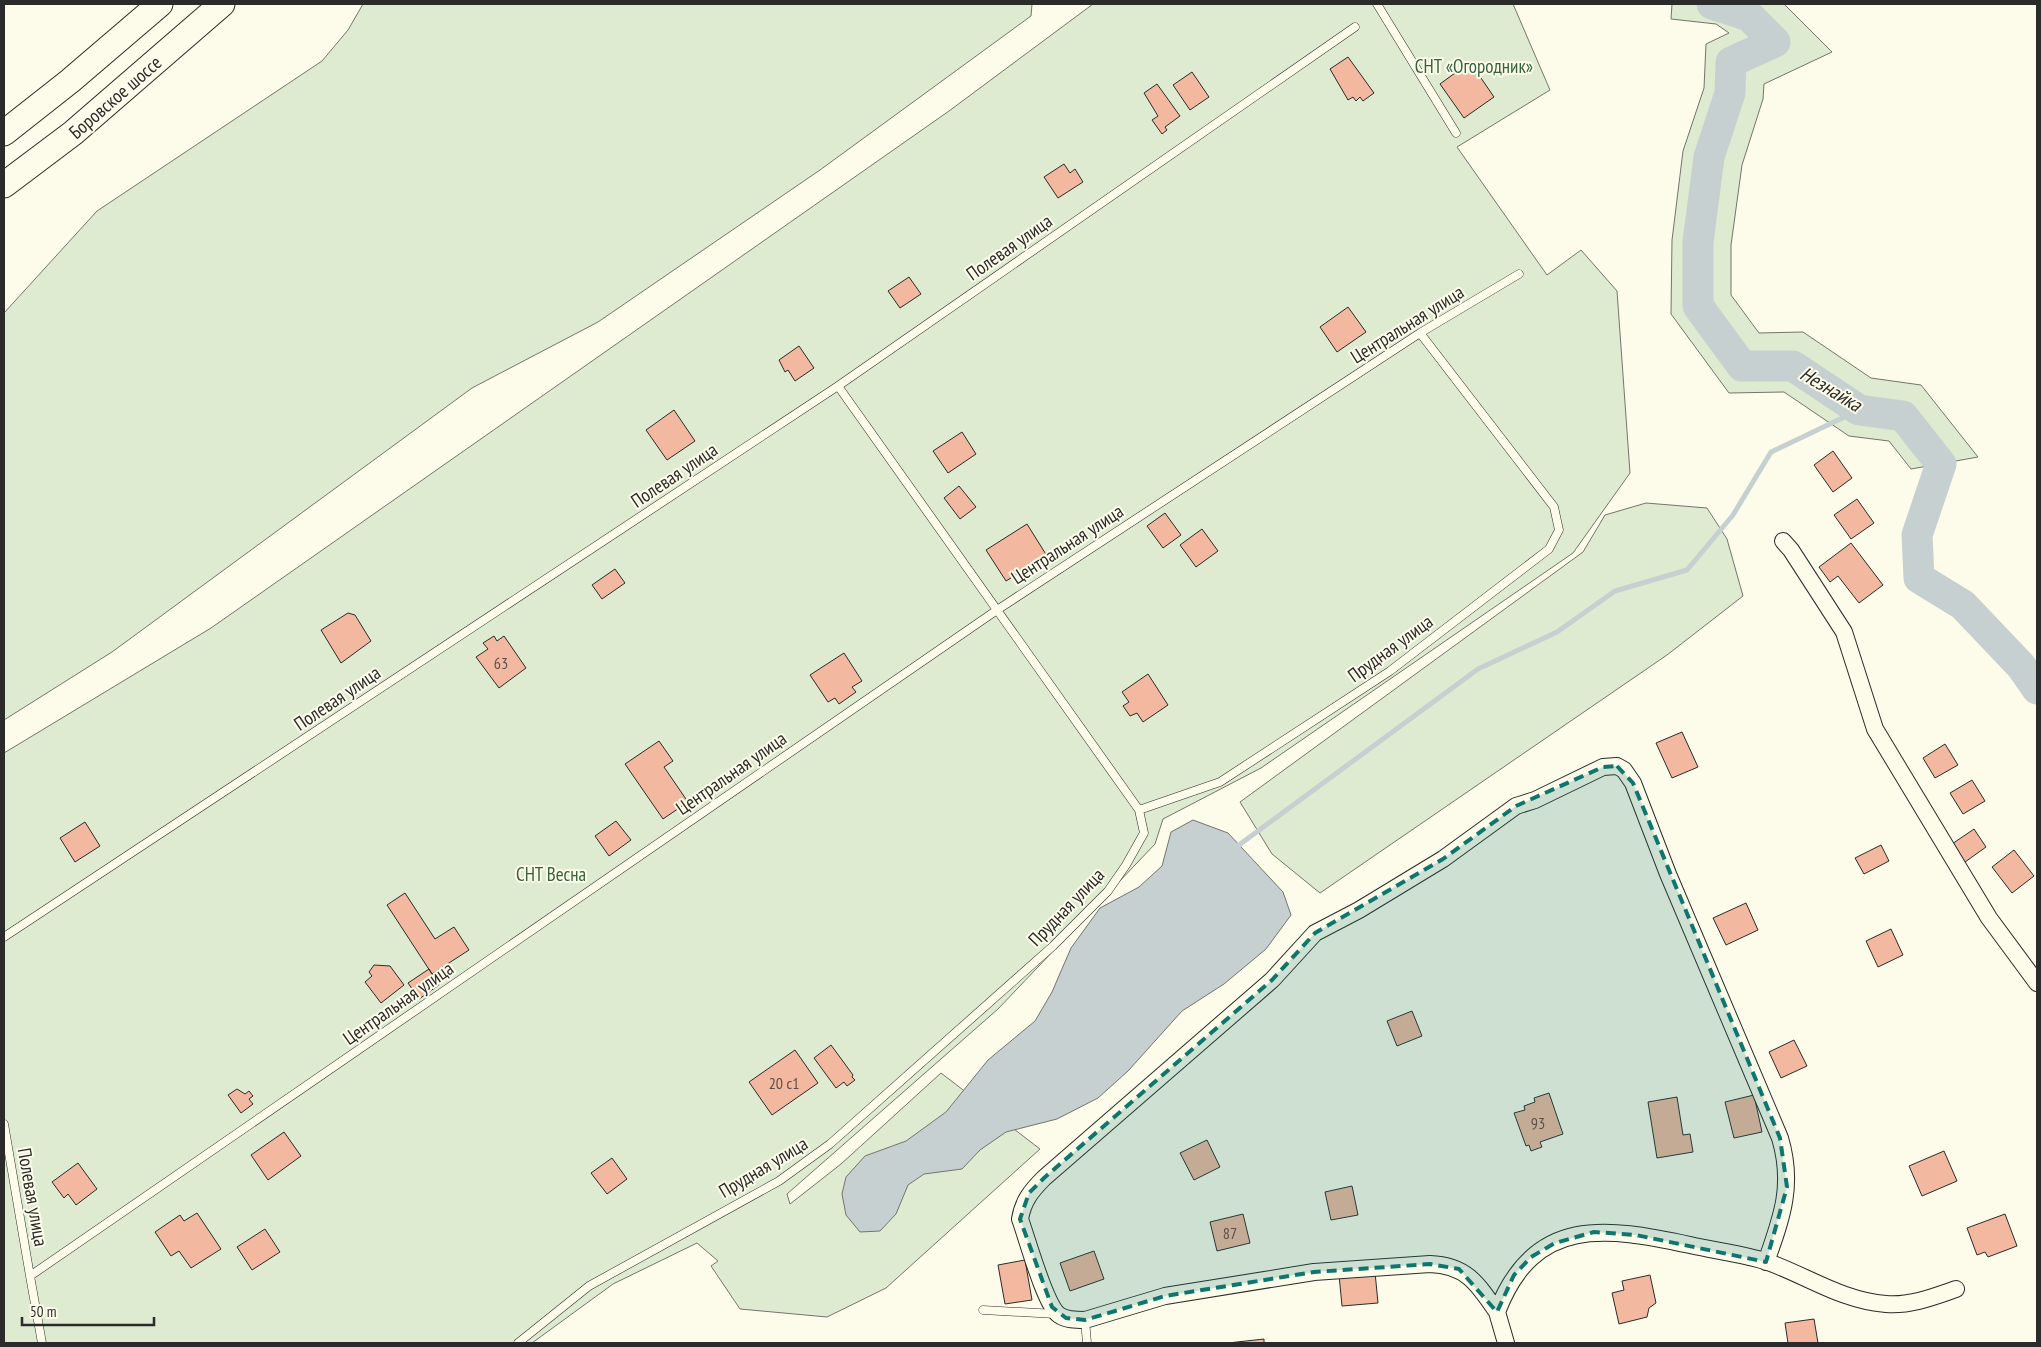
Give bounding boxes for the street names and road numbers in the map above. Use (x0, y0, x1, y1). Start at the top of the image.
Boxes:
street label: Боровское шоссе (64, 50, 166, 144)
street label: Полевая улица (961, 209, 1057, 285)
street label: Центральная улица (1346, 280, 1468, 368)
street label: Полевая улица (626, 437, 722, 513)
street label: Центральная улица (1006, 499, 1128, 589)
street label: Прудная улица (1343, 609, 1437, 687)
street label: Полевая улица (289, 660, 385, 736)
street label: Центральная улица (671, 726, 791, 820)
street label: Прудная улица (1023, 863, 1109, 951)
street label: Центральная улица (338, 956, 458, 1050)
street label: Прудная улица (714, 1131, 812, 1203)
street label: Полевая улица (13, 1146, 53, 1248)

